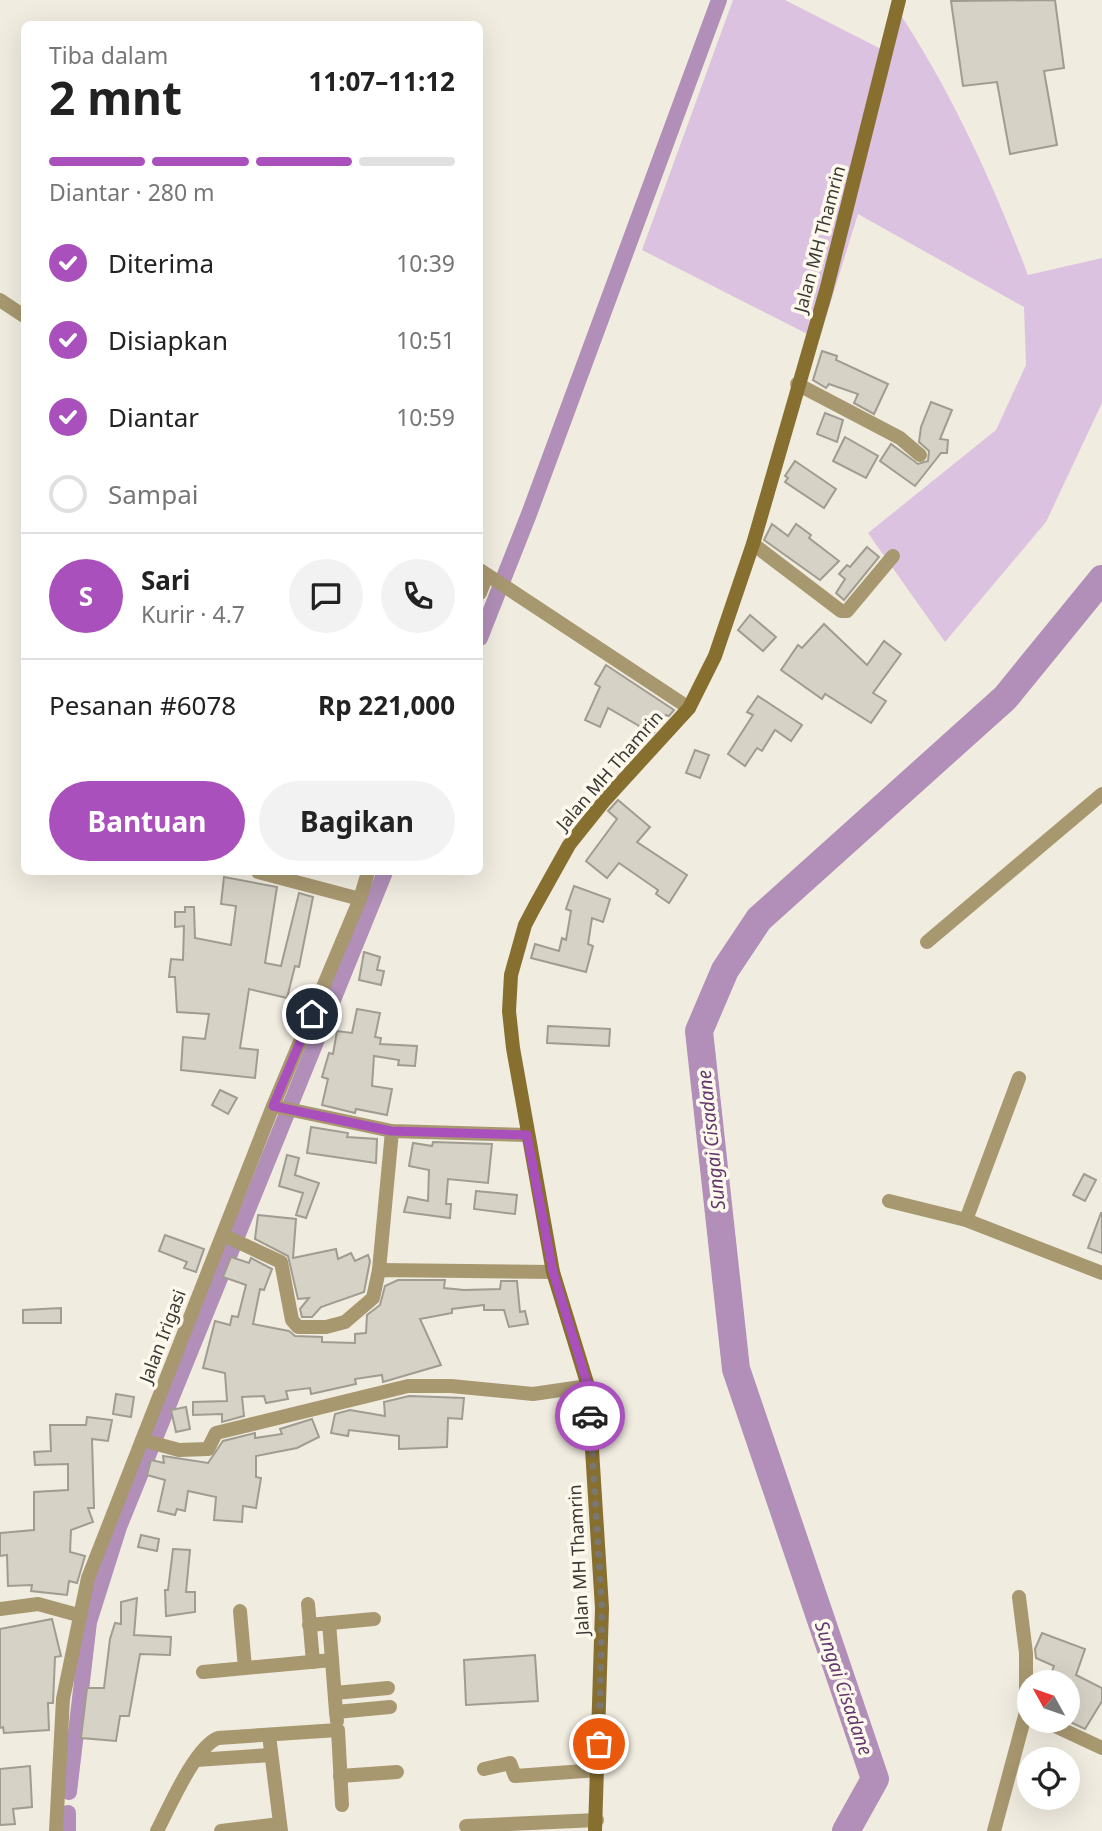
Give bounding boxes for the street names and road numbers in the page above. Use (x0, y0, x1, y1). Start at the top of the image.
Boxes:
street label: Jalan MH Thamrin (787, 163, 850, 317)
street label: Jalan MH Thamrin (549, 705, 668, 836)
street label: Jalan Irigasi (132, 1286, 191, 1388)
street label: Jalan MH Thamrin (562, 1484, 594, 1638)

